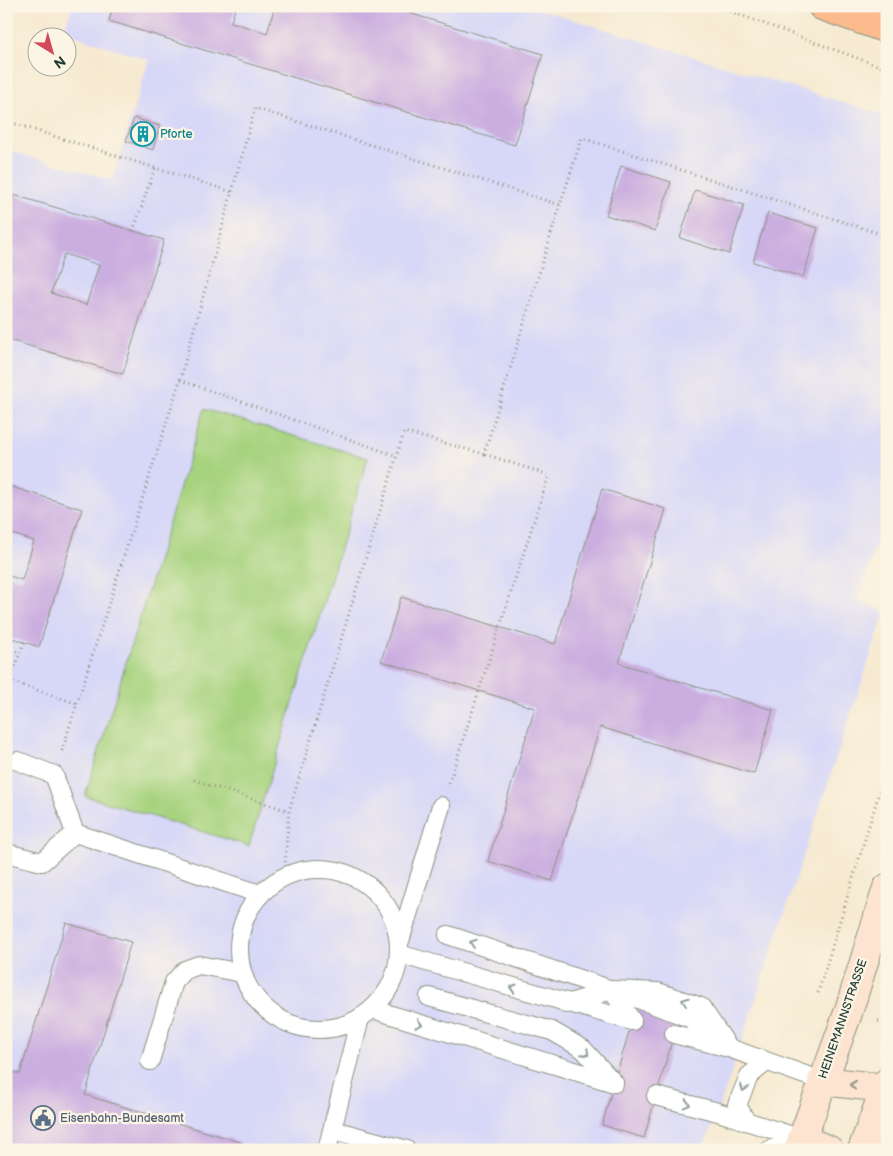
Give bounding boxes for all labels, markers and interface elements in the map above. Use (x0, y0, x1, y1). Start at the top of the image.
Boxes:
north arrow (28, 28, 78, 78)
text: N (50, 52, 69, 72)
building icon: Pforte (130, 121, 156, 147)
place label: Pforte (160, 127, 193, 142)
one-way arrow (469, 939, 477, 949)
street label: HEINEMANNSTRASSE (815, 957, 871, 1081)
one-way arrow (509, 984, 517, 994)
one-way arrow (682, 997, 690, 1007)
one-way arrow (414, 1018, 423, 1028)
one-way arrow (580, 1047, 589, 1056)
one-way arrow (849, 1079, 857, 1090)
one-way arrow (740, 1084, 750, 1092)
one-way arrow (683, 1098, 692, 1109)
public building icon: Eisenbahn-Bundesamt (30, 1105, 56, 1131)
place label: Eisenbahn-Bundesamt (60, 1111, 184, 1126)

